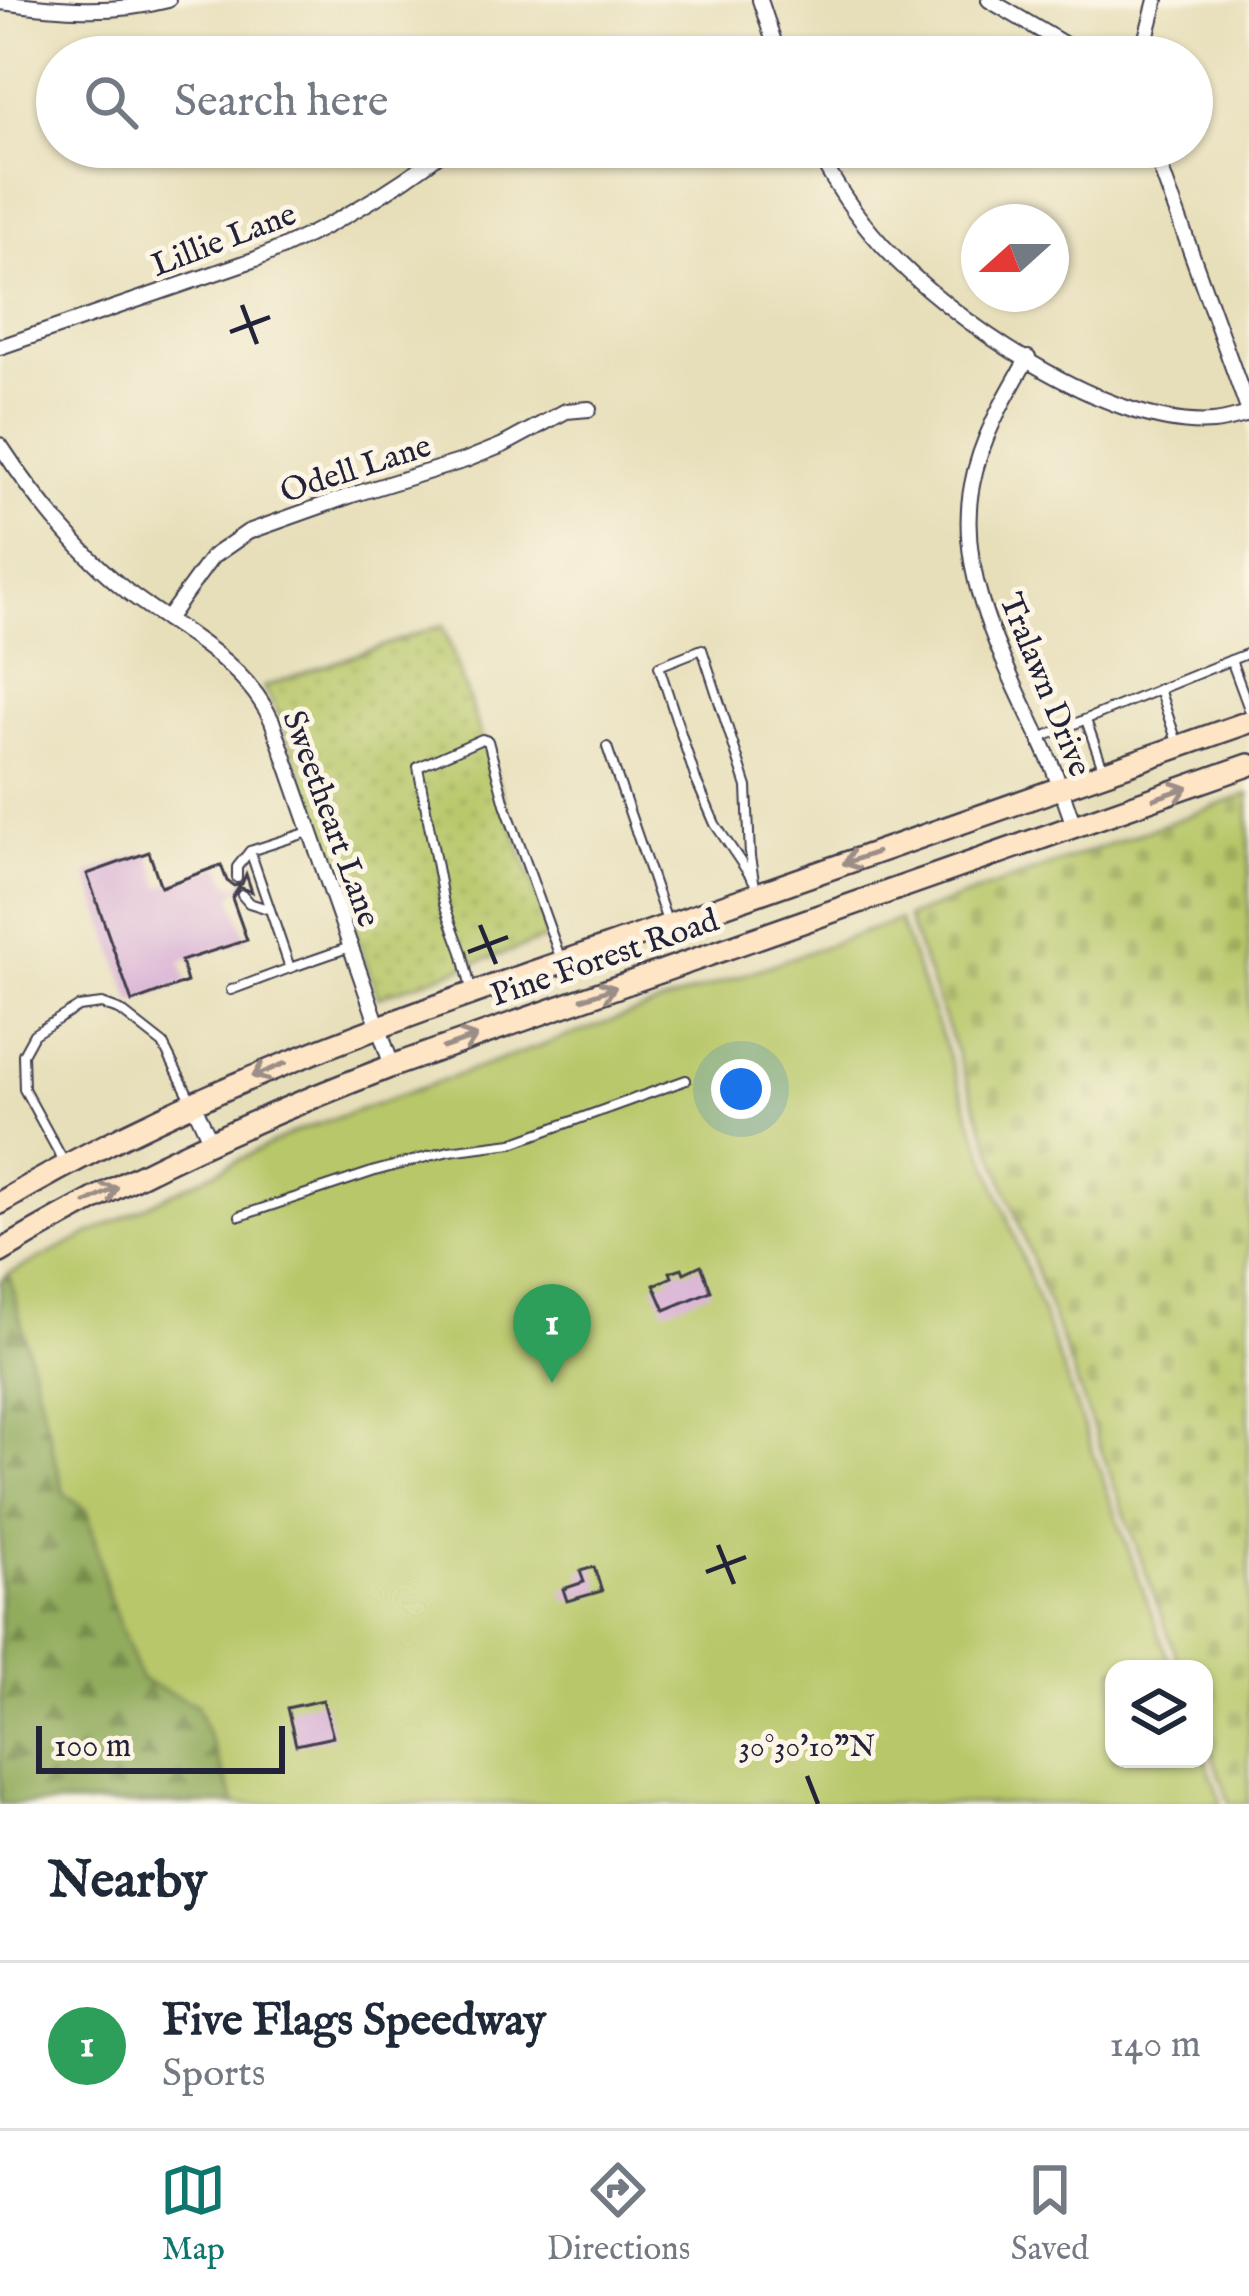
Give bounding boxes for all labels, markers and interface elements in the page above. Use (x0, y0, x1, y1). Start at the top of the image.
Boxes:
search box (36, 36, 1213, 168)
icon: search (78, 69, 144, 135)
text: Search here (174, 74, 388, 131)
street label: Lillie Lane (146, 194, 302, 288)
north arrow (961, 204, 1069, 312)
street label: Odell Lane (275, 426, 437, 514)
street label: Tralawn Drive (988, 587, 1100, 783)
street label: Sweetheart Lane (272, 705, 389, 933)
one-way arrow (1152, 780, 1190, 802)
one-way arrow (842, 849, 879, 870)
street label: Pine Forest Road (486, 900, 725, 1017)
one-way arrow (579, 981, 616, 1002)
one-way arrow (441, 1030, 478, 1051)
your location (711, 1059, 771, 1119)
one-way arrow (252, 1061, 288, 1083)
one-way arrow (84, 1182, 119, 1205)
pin: 1 (513, 1284, 591, 1383)
map controls (1105, 1660, 1213, 1768)
button: layers (1105, 1660, 1213, 1768)
scale bar (36, 1720, 285, 1773)
text: 100 m (54, 1726, 131, 1768)
text: 30°30'10"N (739, 1729, 875, 1767)
text: Nearby (48, 1850, 207, 1915)
text: Five Flags Speedway (162, 1993, 546, 2050)
text: 1 (80, 2021, 94, 2070)
text: 140 m (1110, 2021, 1201, 2070)
text: Sports (162, 2050, 265, 2099)
tab: Map (160, 2157, 226, 2271)
tab: Directions (547, 2157, 690, 2271)
tab: Saved (1011, 2157, 1089, 2271)

